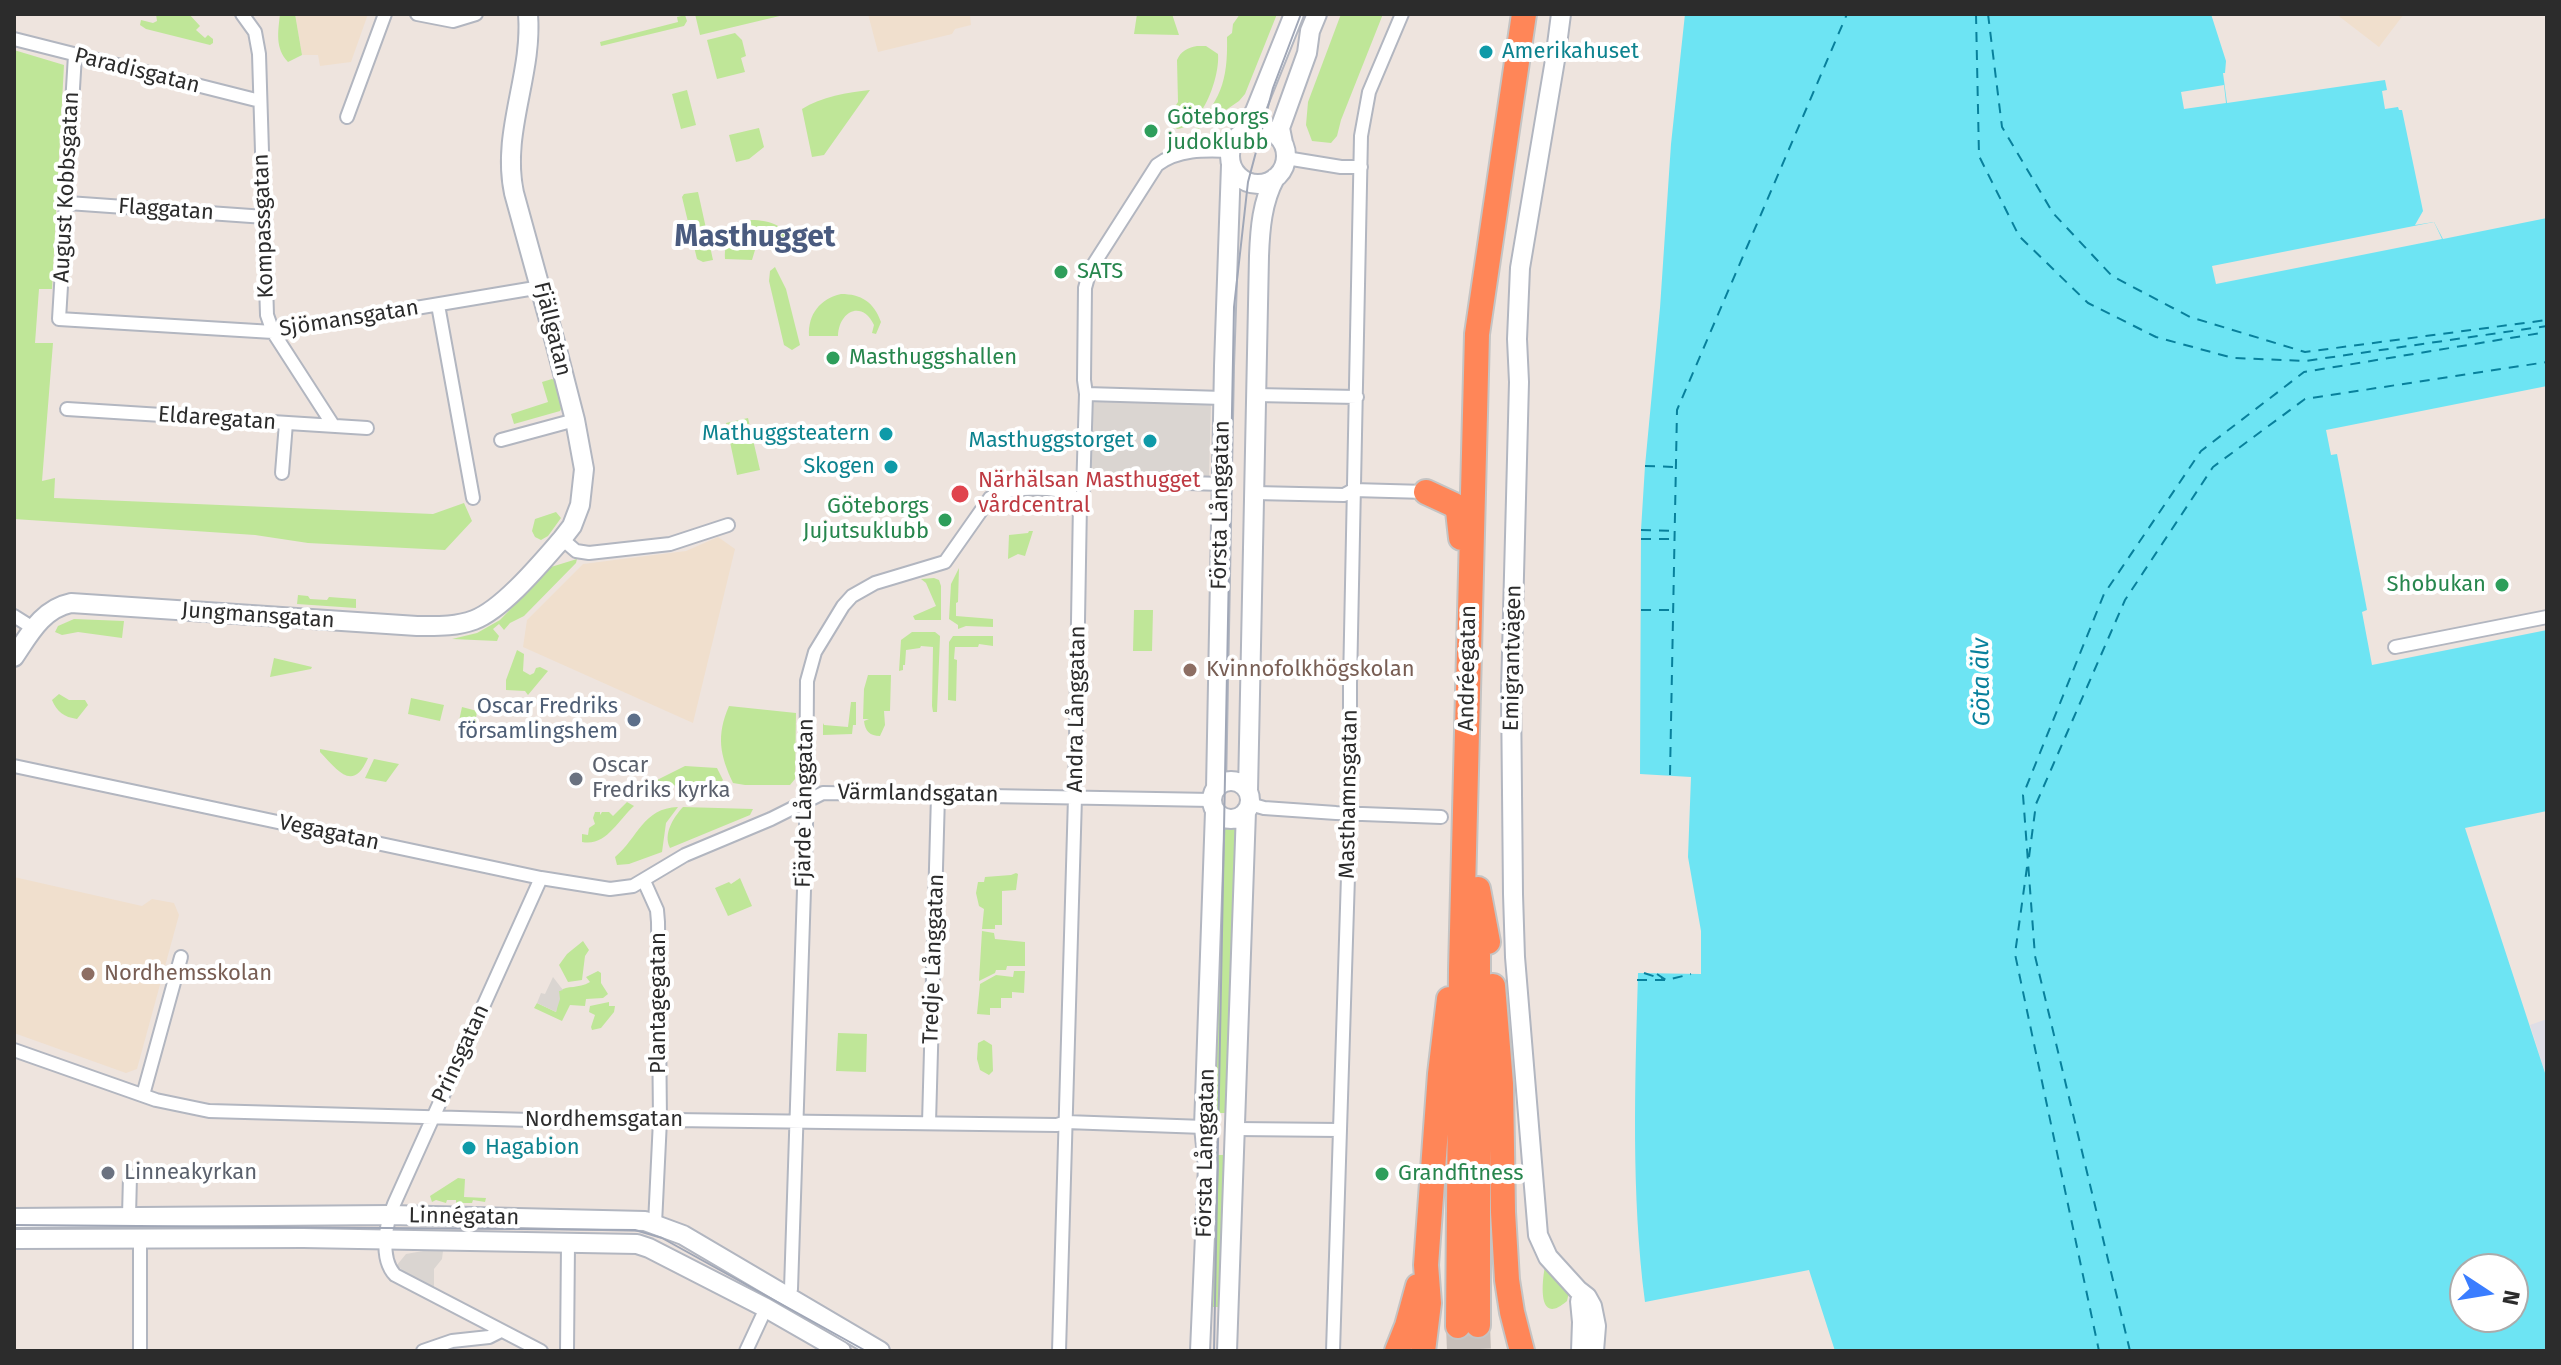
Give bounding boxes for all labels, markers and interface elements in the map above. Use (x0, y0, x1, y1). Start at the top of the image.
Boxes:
place label: Amerikahuset (1502, 39, 1639, 65)
street label: Paradisgatan (71, 43, 203, 99)
marker: Amerikahuset (1477, 43, 1495, 61)
street label: August Kobbsgatan (49, 91, 85, 283)
place label: Göteborgs judoklubb (1167, 105, 1269, 156)
marker: Göteborgs judoklubb (1142, 122, 1160, 140)
street label: Kompassgatan (248, 153, 280, 299)
street label: Flaggatan (117, 193, 215, 227)
district label: Masthugget (675, 220, 835, 256)
place label: SATS (1077, 259, 1123, 285)
marker: SATS (1052, 263, 1070, 281)
street label: Fjällgatan (528, 279, 576, 379)
street label: Sjömansgatan (277, 295, 421, 343)
place label: Masthuggshallen (849, 345, 1017, 371)
marker: Masthuggshallen (824, 349, 842, 367)
street label: Eldaregatan (157, 402, 277, 436)
street label: Första Långgatan (1206, 420, 1236, 590)
place label: Mathuggsteatern (702, 421, 870, 447)
marker: Mathuggsteatern (877, 425, 895, 443)
place label: Masthuggstorget (969, 428, 1134, 454)
marker: Masthuggstorget (1141, 432, 1159, 450)
place label: Skogen (803, 454, 875, 480)
marker: Skogen (882, 458, 900, 476)
place label: Närhälsan Masthugget vårdcentral (978, 468, 1201, 520)
marker: Närhälsan Masthugget vårdcentral (949, 483, 971, 505)
place label: Göteborgs Jujutsuklubb (803, 494, 929, 546)
marker: Göteborgs Jujutsuklubb (936, 511, 954, 529)
place label: Shobukan (2387, 572, 2486, 598)
marker: Shobukan (2493, 576, 2511, 594)
street label: Emigrantvägen (1499, 584, 1527, 732)
street label: Jungmansgatan (181, 597, 335, 635)
street label: Andréegatan (1454, 605, 1482, 731)
street label: Andra Långgatan (1062, 625, 1092, 793)
water label: Göta älv (1967, 637, 1997, 727)
place label: Kvinnofolkhögskolan (1206, 657, 1415, 683)
marker: Kvinnofolkhögskolan (1181, 661, 1199, 679)
place label: Oscar Fredriks församlingshem (458, 694, 618, 746)
street label: Masthamnsgatan (1334, 709, 1364, 879)
marker: Oscar Fredriks församlingshem (625, 711, 643, 729)
street label: Fjärde Långgatan (790, 718, 820, 888)
place label: Oscar Fredriks kyrka (592, 753, 730, 804)
marker: Oscar Fredriks kyrka (567, 770, 585, 788)
street label: Värmlandsgatan (837, 779, 999, 809)
street label: Vegagatan (276, 809, 382, 857)
street label: Tredje Långgatan (918, 873, 950, 1045)
street label: Plantagegatan (646, 932, 672, 1074)
place label: Nordhemsskolan (104, 961, 272, 987)
marker: Nordhemsskolan (79, 965, 97, 983)
street label: Prinsgatan (427, 1000, 495, 1108)
street label: Första Långgatan (1191, 1068, 1221, 1238)
street label: Nordhemsgatan (525, 1107, 683, 1133)
place label: Hagabion (485, 1135, 580, 1161)
marker: Hagabion (460, 1139, 478, 1157)
place label: Linneakyrkan (124, 1160, 257, 1186)
place label: Grandfitness (1398, 1161, 1523, 1187)
marker: Linneakyrkan (99, 1164, 117, 1182)
marker: Grandfitness (1373, 1165, 1391, 1183)
street label: Linnégatan (408, 1203, 520, 1231)
north arrow (2449, 1253, 2529, 1333)
text: N (2496, 1288, 2526, 1308)

